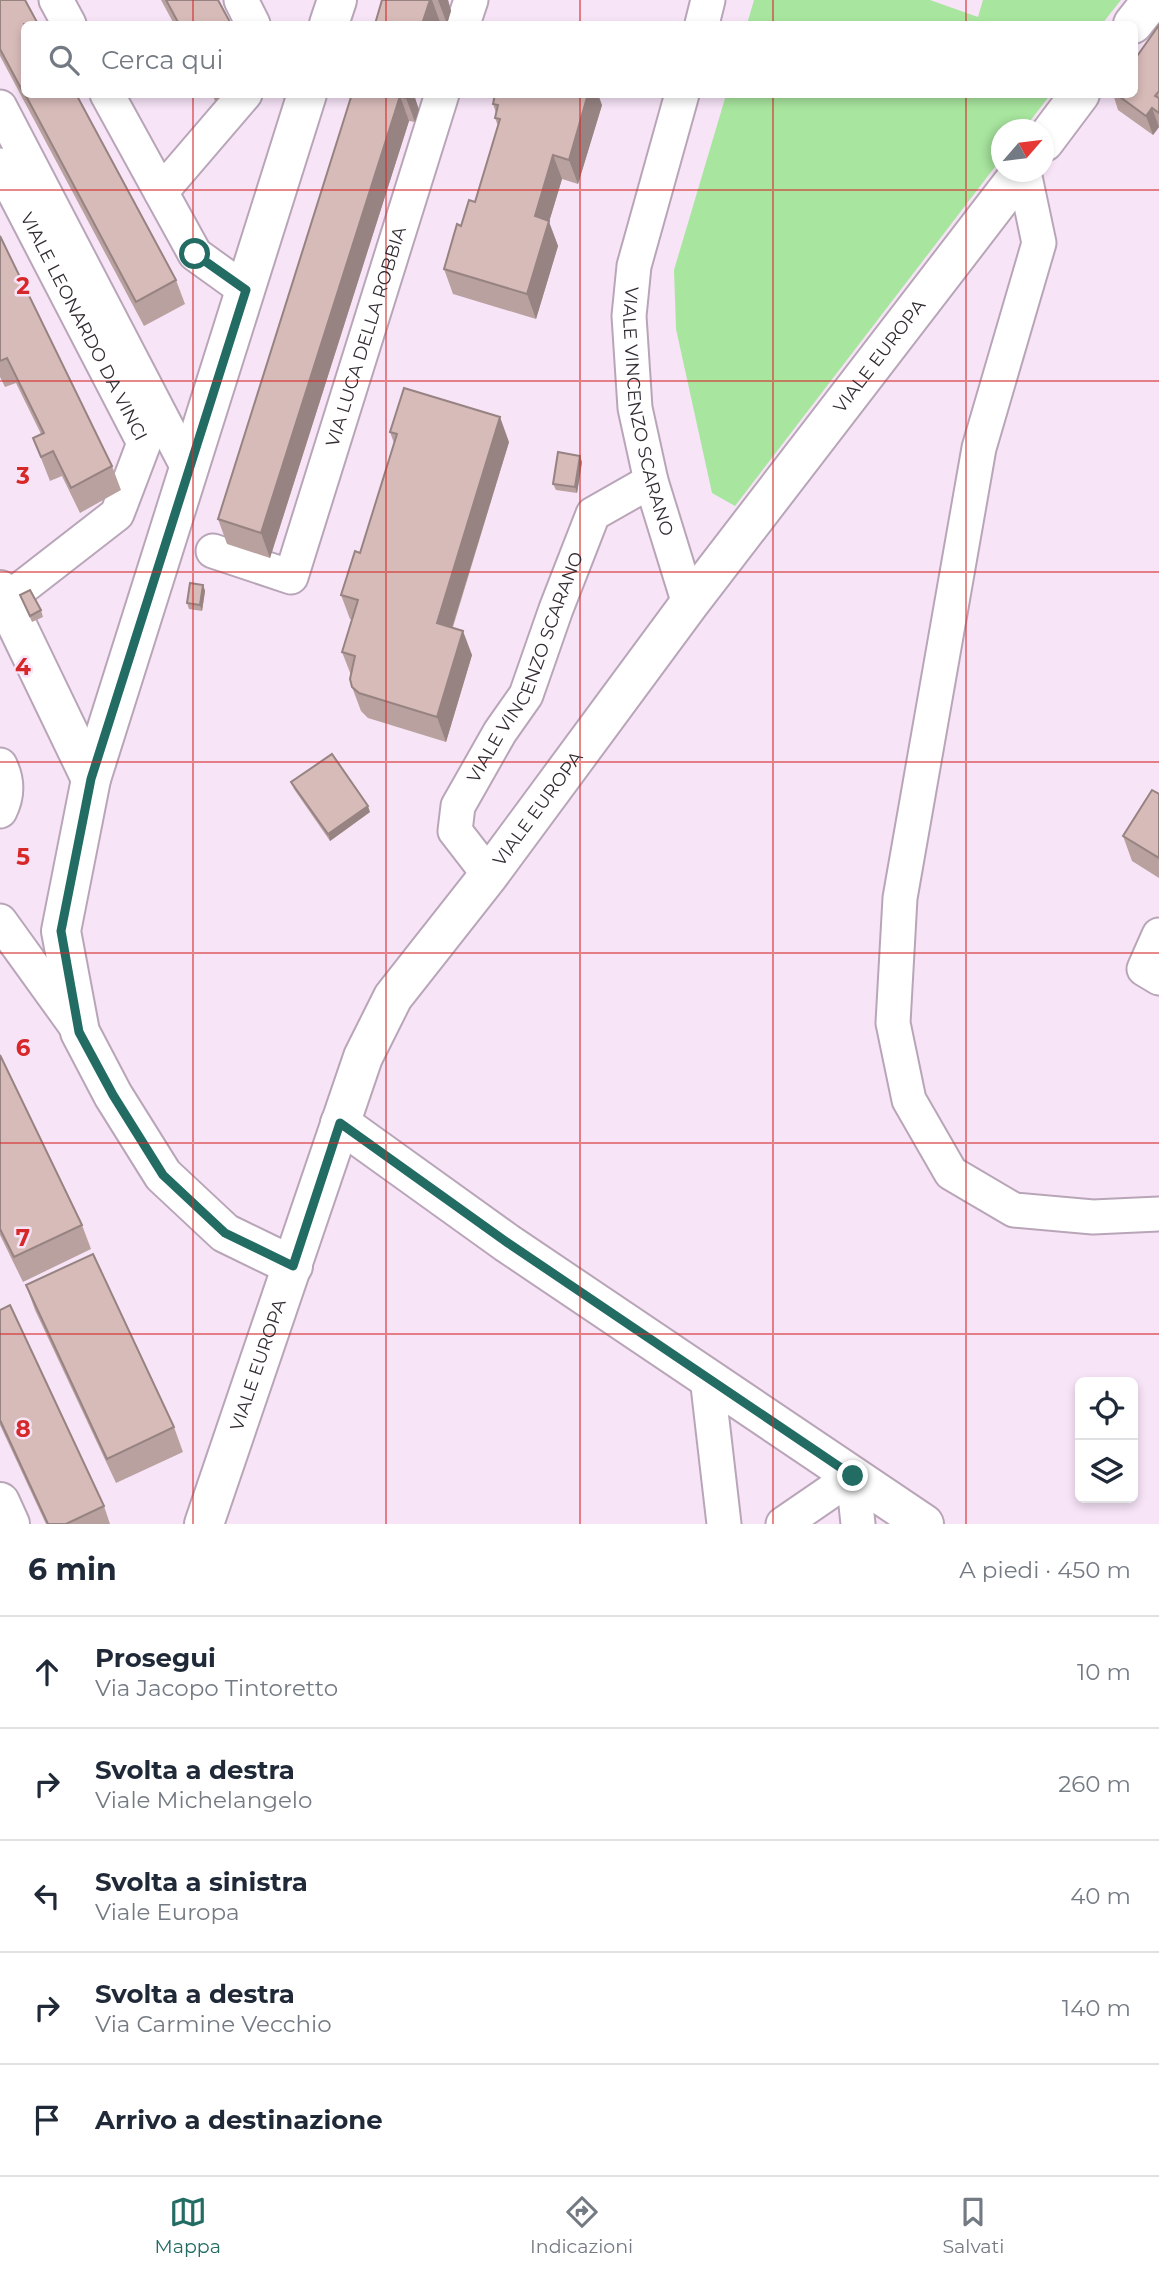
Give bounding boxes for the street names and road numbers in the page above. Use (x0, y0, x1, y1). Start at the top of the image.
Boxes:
street label: VIALE LEONARDO DA VINCI (16, 209, 152, 444)
street label: VIA LUCA DELLA ROBBIA (321, 224, 411, 449)
street label: VIALE VINCENZO SCARANO (618, 286, 678, 539)
street label: VIALE EUROPA (829, 295, 930, 417)
street label: VIALE VINCENZO SCARANO (463, 549, 588, 787)
street label: VIALE EUROPA (488, 747, 588, 871)
street label: VIALE EUROPA (226, 1296, 291, 1434)

